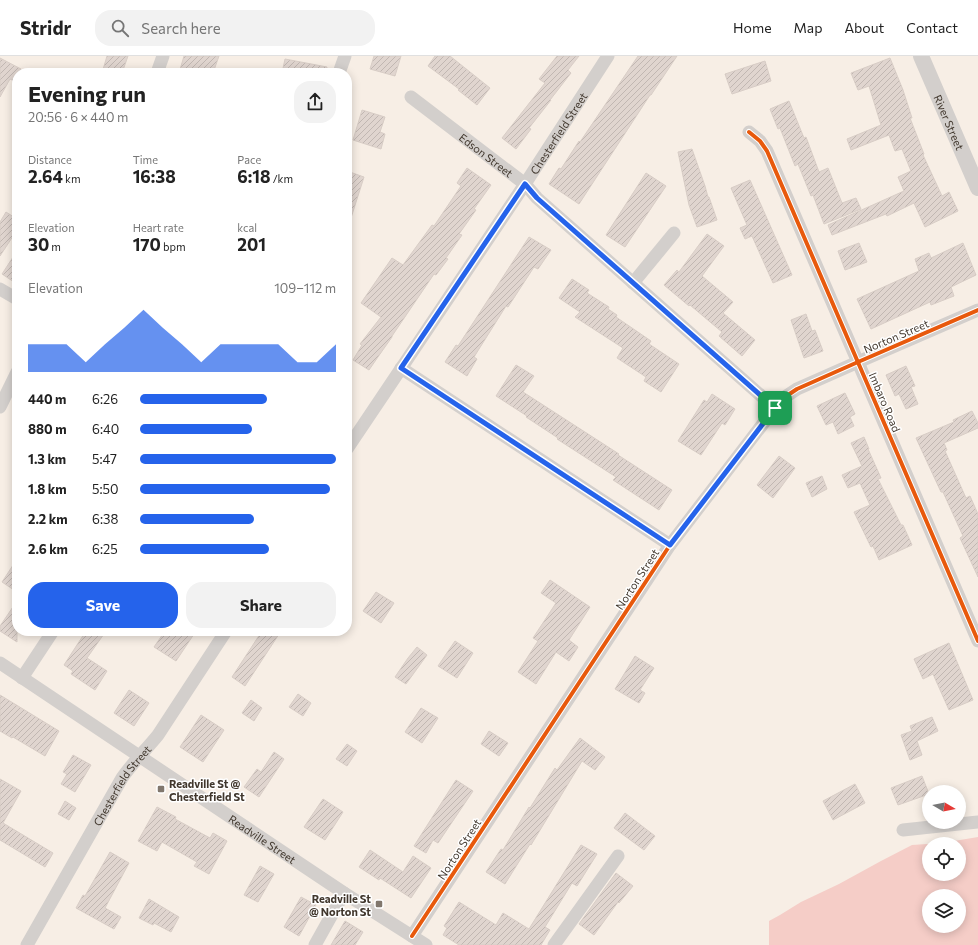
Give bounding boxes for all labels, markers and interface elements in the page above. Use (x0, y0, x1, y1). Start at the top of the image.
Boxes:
search box (95, 10, 375, 46)
text: Stridr (20, 16, 71, 39)
icon: search (109, 17, 131, 39)
text: Search here (141, 19, 221, 37)
text: Home (733, 19, 772, 36)
text: Map (794, 19, 822, 36)
text: About (844, 19, 884, 36)
text: Contact (906, 19, 958, 36)
text: Evening run (28, 80, 146, 107)
button: share (294, 81, 336, 123)
street label: Chesterfield Street (527, 89, 590, 176)
street label: River Street (932, 92, 967, 152)
text: 20:56 · 6 × 440 m (28, 109, 128, 125)
street label: Edson Street (457, 130, 516, 180)
text: Distance (28, 153, 72, 166)
text: Time (133, 153, 158, 166)
text: Pace (237, 153, 261, 166)
text: 2.64 (28, 166, 63, 187)
text: 16:38 (133, 166, 176, 187)
text: 6:18 (237, 166, 271, 187)
text: km (63, 172, 81, 185)
text: /km (271, 172, 293, 185)
text: Elevation (28, 221, 74, 234)
text: Heart rate (133, 221, 184, 234)
text: kcal (237, 221, 257, 234)
text: 30 (28, 234, 49, 255)
text: 170 (133, 234, 161, 255)
text: 201 (237, 234, 266, 255)
text: m (49, 240, 61, 253)
text: bpm (161, 240, 186, 253)
text: Elevation (28, 280, 83, 296)
text: 109–112 m (274, 280, 336, 296)
street label: Norton Street (861, 316, 931, 356)
street label: Imbaro Road (867, 370, 903, 434)
text: 440 m (28, 391, 66, 407)
text: 6:26 (92, 391, 118, 407)
pin (758, 391, 792, 425)
icon: arrive (764, 397, 786, 419)
text: 880 m (28, 421, 67, 437)
text: 6:40 (92, 421, 119, 437)
text: 1.3 km (28, 451, 66, 467)
text: 5:47 (92, 451, 117, 467)
text: 1.8 km (28, 481, 66, 497)
text: 5:50 (92, 481, 119, 497)
text: 2.2 km (28, 511, 68, 527)
text: 6:38 (92, 511, 118, 527)
text: 2.6 km (28, 541, 68, 557)
text: 6:25 (92, 541, 118, 557)
street label: Norton Street (613, 546, 662, 612)
button: Save (28, 582, 178, 628)
button: Share (186, 582, 336, 628)
street label: Chesterfield Street (90, 742, 153, 828)
place label: Readville St @ Chesterfield St (169, 777, 245, 803)
marker: Readville St @ Chesterfield St (156, 784, 166, 794)
north arrow (922, 785, 966, 829)
map controls (922, 785, 966, 933)
street label: Readville Street (227, 812, 299, 866)
street label: Norton Street (435, 816, 484, 882)
button: locate (922, 837, 966, 881)
button: layers (922, 889, 966, 933)
place label: Readville St @ Norton St (309, 892, 371, 918)
marker: Readville St @ Norton St (374, 899, 384, 909)

